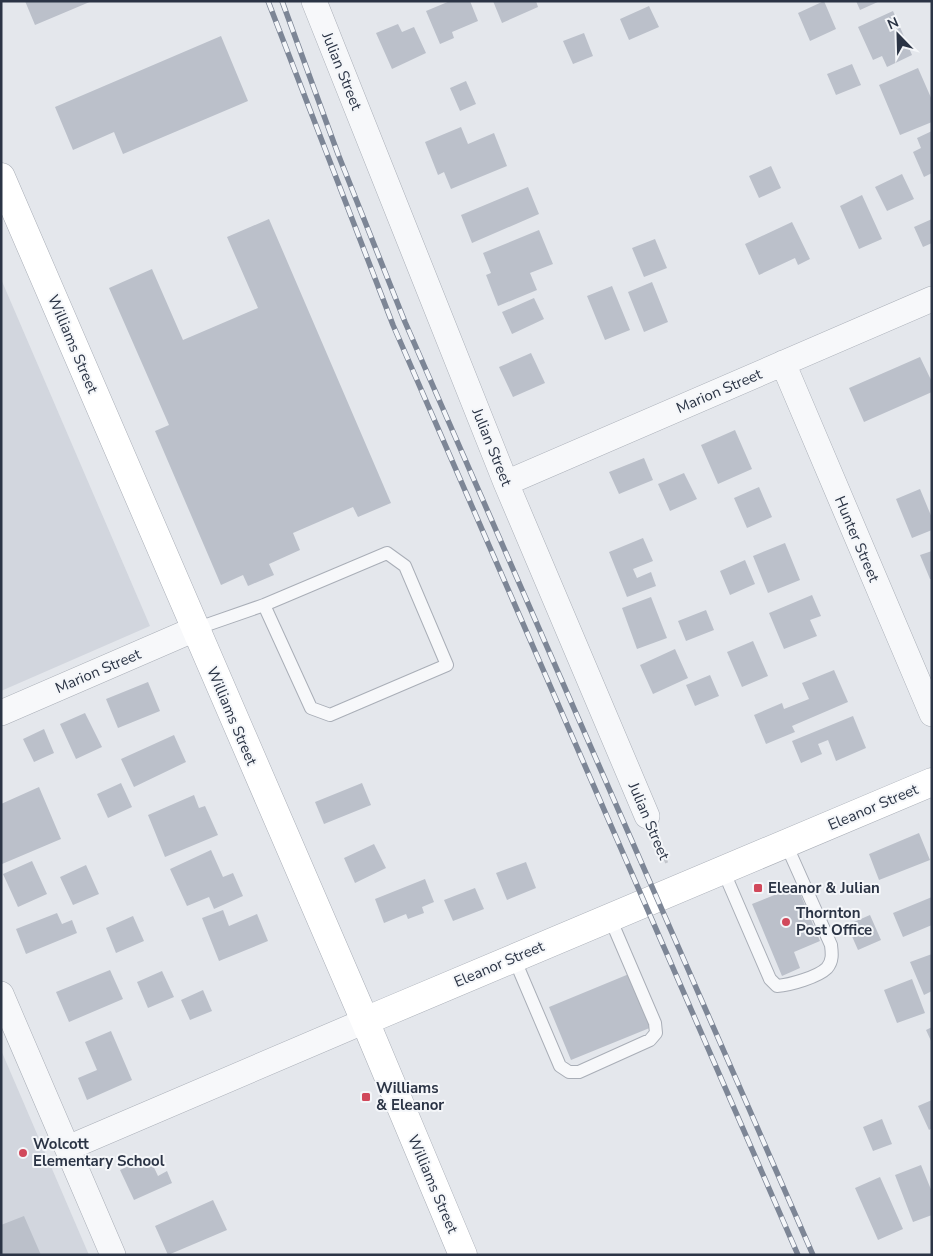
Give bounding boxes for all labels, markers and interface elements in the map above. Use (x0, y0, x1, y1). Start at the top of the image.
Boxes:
north arrow (873, 10, 923, 60)
text: N (885, 13, 902, 34)
street label: Julian Street (317, 28, 367, 114)
street label: Williams Street (43, 292, 103, 397)
street label: Marion Street (673, 364, 766, 418)
street label: Julian Street (467, 404, 517, 490)
street label: Hunter Street (830, 493, 884, 586)
street label: Marion Street (52, 644, 145, 698)
street label: Williams Street (202, 664, 262, 769)
street label: Julian Street (623, 778, 675, 864)
street label: Eleanor Street (825, 779, 922, 835)
place label: Eleanor & Julian (768, 878, 880, 898)
marker: Eleanor & Julian (752, 882, 764, 894)
place label: Thornton Post Office (796, 903, 872, 940)
marker: Thornton Post Office (780, 916, 792, 928)
street label: Eleanor Street (451, 936, 548, 992)
place label: Williams & Eleanor (376, 1078, 444, 1115)
marker: Williams & Eleanor (360, 1091, 372, 1103)
street label: Williams Street (403, 1132, 463, 1237)
place label: Wolcott Elementary School (33, 1134, 165, 1171)
marker: Wolcott Elementary School (17, 1147, 29, 1159)

